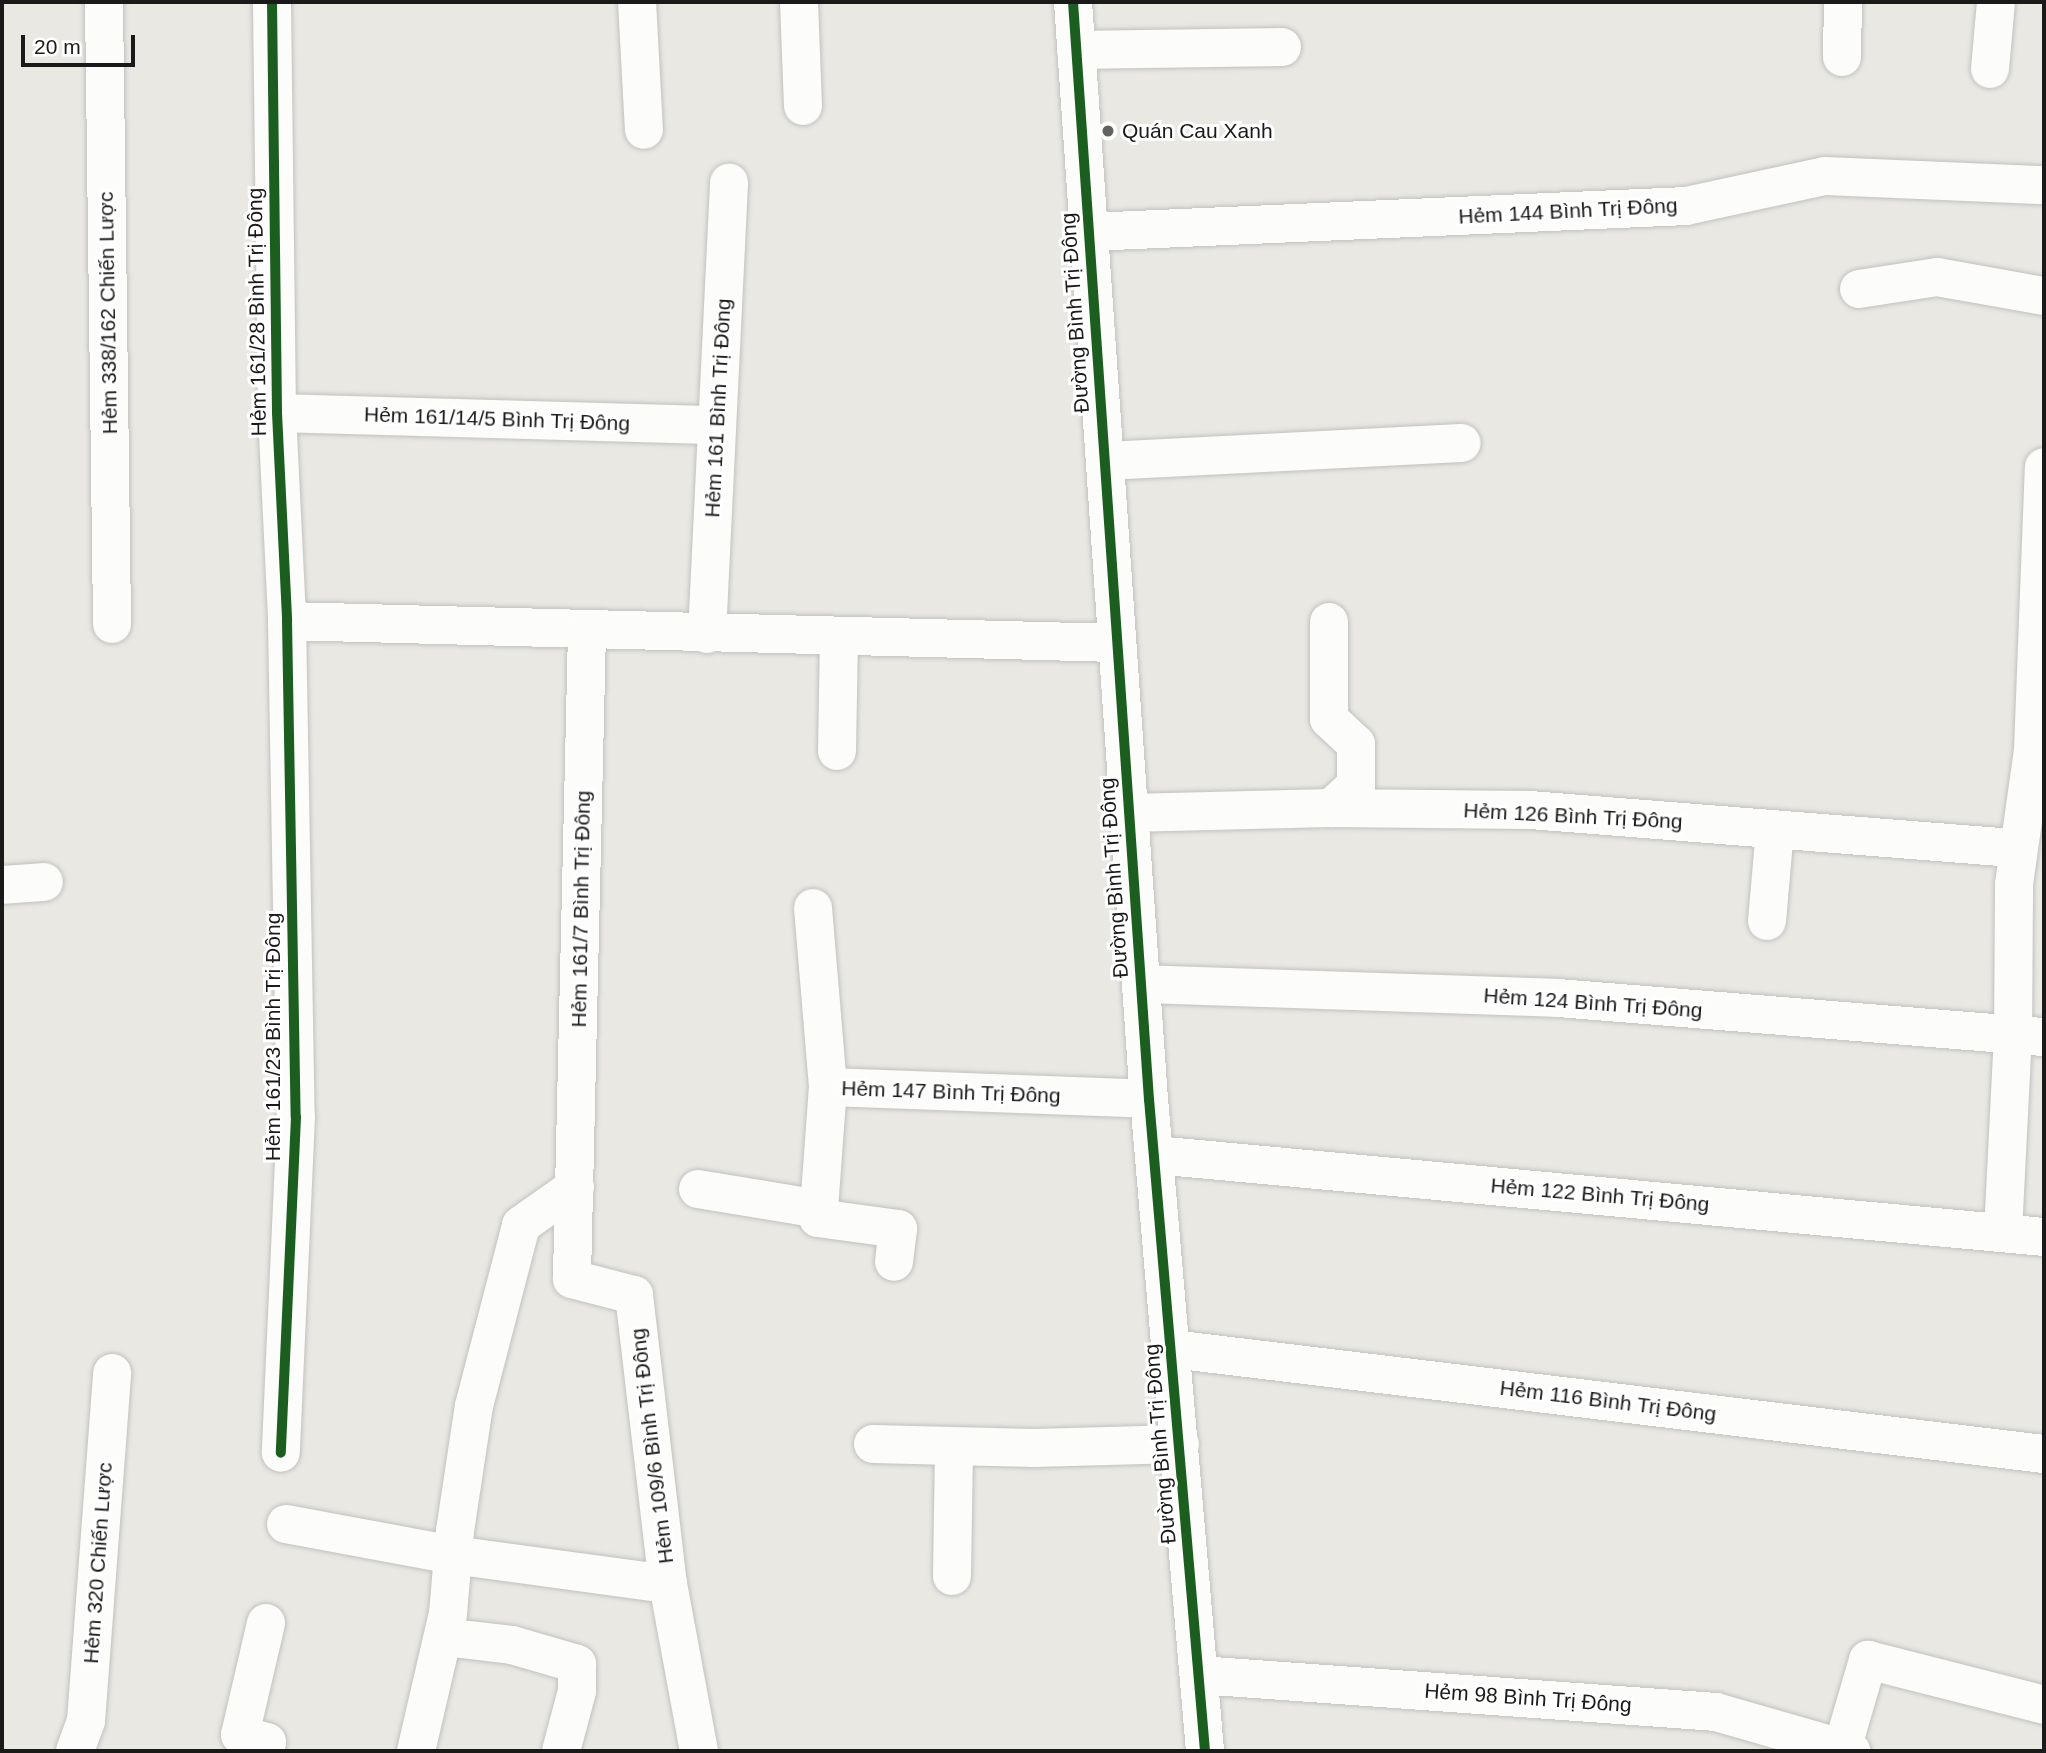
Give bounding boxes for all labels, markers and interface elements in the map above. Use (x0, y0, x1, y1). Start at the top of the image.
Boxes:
scale bar (24, 21, 138, 65)
text: 20 m (34, 35, 81, 58)
place label: Quán Cau Xanh (1122, 118, 1273, 144)
marker: Quán Cau Xanh (1100, 123, 1116, 139)
street label: Hẻm 161/28 Bình Trị Đông (242, 187, 272, 437)
street label: Hẻm 338/162 Chiến Lược (93, 191, 123, 435)
street label: Hẻm 144 Bình Trị Đông (1458, 193, 1678, 229)
street label: Đường Bình Trị Đông (1055, 212, 1095, 414)
street label: Hẻm 161 Bình Trị Đông (700, 298, 736, 518)
street label: Hẻm 161/14/5 Bình Trị Đông (363, 402, 631, 436)
street label: Đường Bình Trị Đông (1094, 777, 1134, 979)
street label: Hẻm 161/7 Bình Trị Đông (566, 790, 596, 1028)
street label: Hẻm 126 Bình Trị Đông (1463, 798, 1683, 834)
street label: Hẻm 161/23 Bình Trị Đông (260, 912, 286, 1162)
street label: Hẻm 124 Bình Trị Đông (1482, 983, 1704, 1023)
street label: Hẻm 147 Bình Trị Đông (841, 1076, 1061, 1108)
street label: Hẻm 122 Bình Trị Đông (1489, 1173, 1711, 1217)
street label: Hẻm 109/6 Bình Trị Đông (625, 1327, 679, 1565)
street label: Đường Bình Trị Đông (1139, 1343, 1181, 1545)
street label: Hẻm 116 Bình Trị Đông (1498, 1375, 1718, 1427)
street label: Hẻm 320 Chiến Lược (78, 1461, 118, 1665)
street label: Hẻm 98 Bình Trị Đông (1423, 1678, 1633, 1718)

